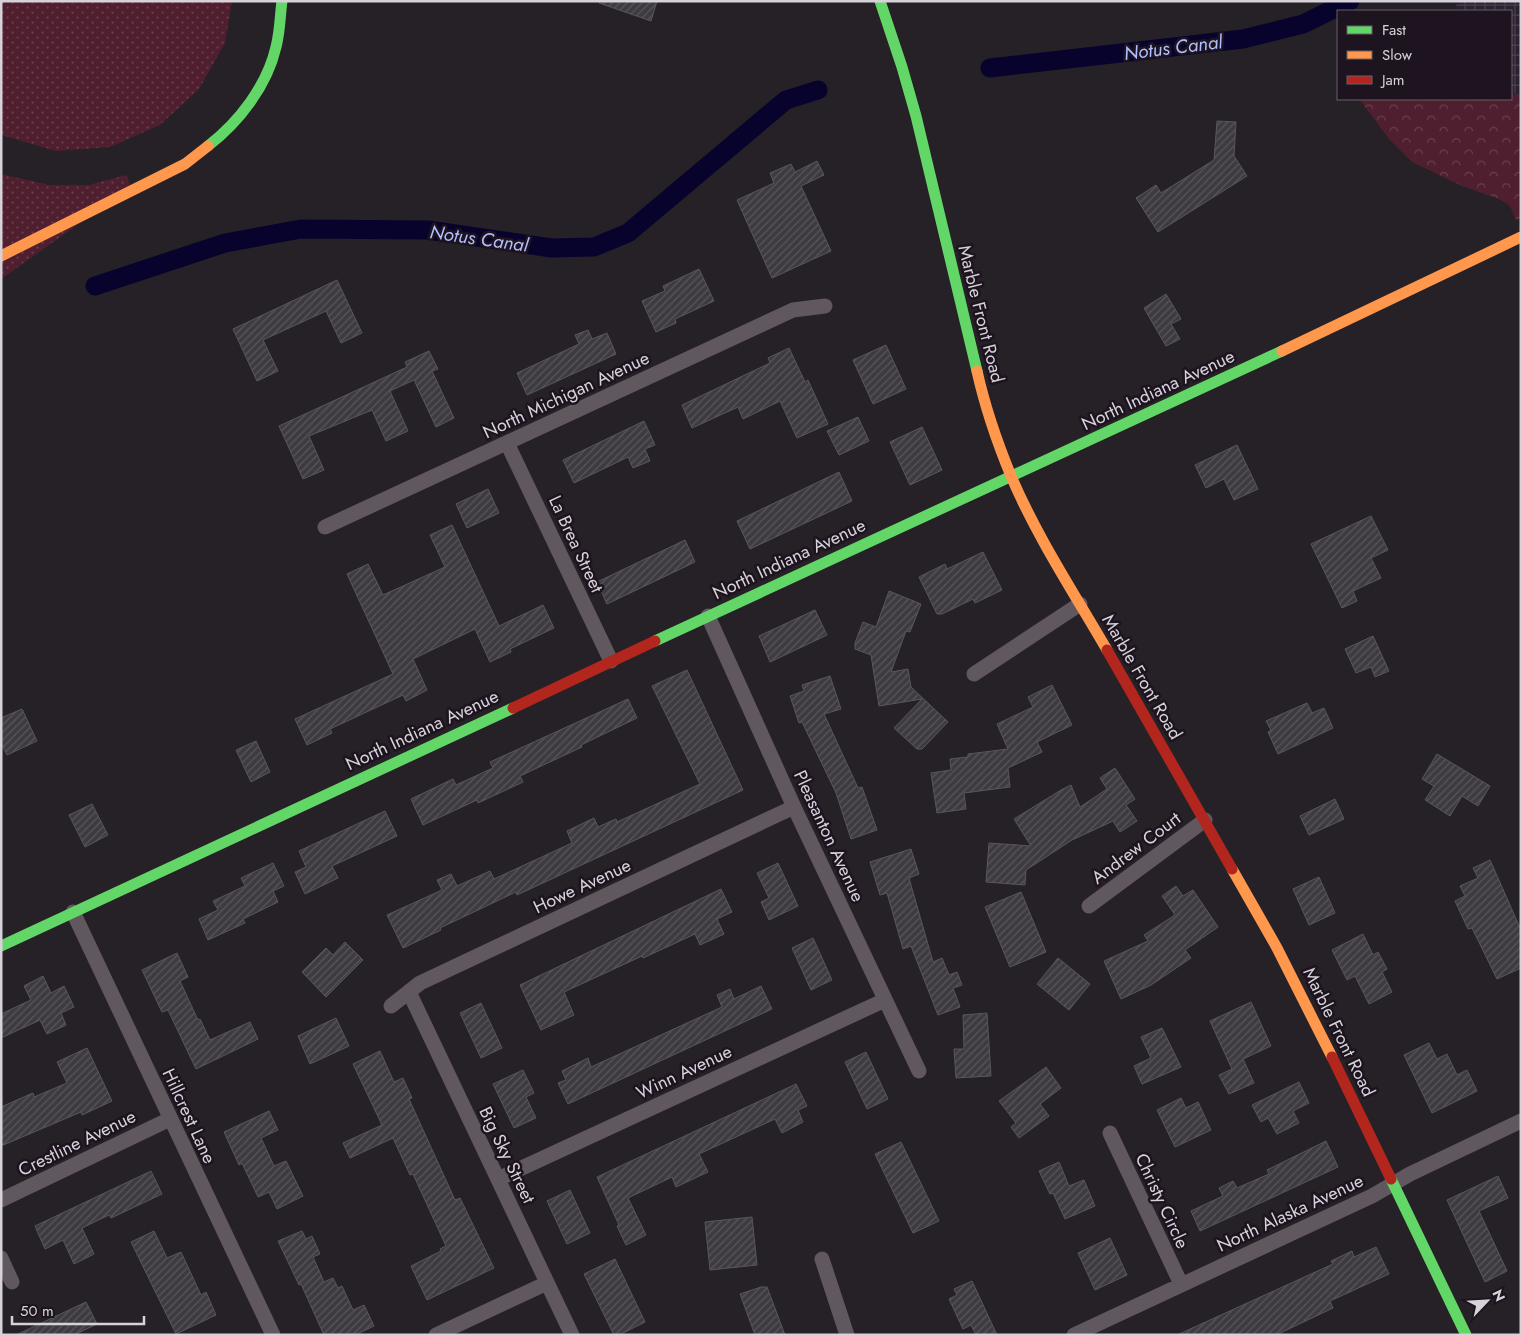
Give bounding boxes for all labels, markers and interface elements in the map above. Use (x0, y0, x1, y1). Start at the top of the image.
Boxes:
legend (1337, 10, 1512, 100)
text: Fast (1382, 19, 1406, 41)
water label: Notus Canal (1122, 28, 1225, 67)
text: Slow (1382, 44, 1413, 66)
text: Jam (1380, 69, 1405, 91)
water label: Notus Canal (428, 218, 531, 259)
street label: Marble Front Road (951, 243, 1011, 385)
street label: North Indiana Avenue (1077, 343, 1239, 437)
street label: North Michigan Avenue (479, 345, 653, 445)
street label: La Brea Street (542, 491, 610, 597)
street label: North Indiana Avenue (708, 512, 870, 606)
street label: Marble Front Road (1096, 610, 1188, 744)
street label: North Indiana Avenue (341, 683, 503, 777)
street label: Pleasanton Avenue (787, 766, 871, 906)
street label: Andrew Court (1086, 805, 1187, 890)
street label: Howe Avenue (529, 852, 635, 920)
street label: Marble Front Road (1296, 963, 1382, 1101)
street label: Winn Avenue (632, 1038, 736, 1106)
street label: Hillcrest Lane (156, 1064, 222, 1168)
street label: Big Sky Street (472, 1102, 542, 1208)
street label: Crestline Avenue (14, 1103, 140, 1183)
street label: Christy Circle (1129, 1149, 1195, 1253)
street label: North Alaska Avenue (1212, 1168, 1368, 1258)
north arrow (1462, 1276, 1512, 1326)
text: N (1487, 1286, 1510, 1305)
scale bar (12, 1294, 145, 1326)
text: 50 m (20, 1300, 54, 1322)

